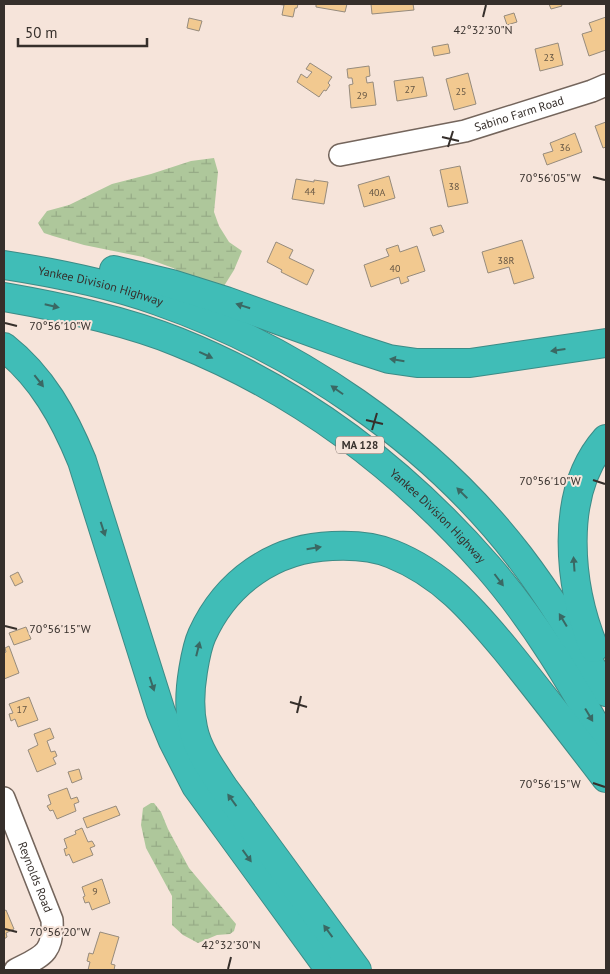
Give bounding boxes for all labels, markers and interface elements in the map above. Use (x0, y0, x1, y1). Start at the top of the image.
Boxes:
scale bar (18, 15, 146, 47)
text: 42°32'30"N (453, 22, 513, 37)
text: 50 m (25, 23, 58, 42)
house number: 23 (544, 51, 554, 64)
house number: 27 (405, 83, 415, 96)
house number: 25 (456, 85, 466, 98)
house number: 29 (357, 89, 367, 102)
street label: Sabino Farm Road (472, 92, 566, 135)
house number: 36 (560, 141, 570, 154)
text: 70°56'05"W (519, 170, 581, 185)
house number: 38 (449, 180, 459, 193)
house number: 44 (305, 185, 316, 198)
house number: 40A (369, 186, 386, 199)
house number: 38R (498, 254, 514, 267)
house number: 40 (390, 262, 401, 275)
street label: Yankee Division Highway (37, 263, 166, 309)
one-way arrow (44, 302, 59, 310)
one-way arrow (236, 302, 251, 310)
text: 70°56'10"W (29, 318, 91, 333)
one-way arrow (550, 347, 566, 355)
one-way arrow (199, 351, 213, 359)
one-way arrow (388, 355, 404, 363)
one-way arrow (33, 374, 44, 387)
one-way arrow (330, 385, 344, 395)
road number: MA 128 (336, 436, 384, 454)
street label: Yankee Division Highway (387, 465, 489, 566)
text: 70°56'10"W (519, 473, 581, 488)
one-way arrow (456, 487, 468, 499)
one-way arrow (100, 522, 108, 537)
one-way arrow (306, 544, 322, 552)
one-way arrow (569, 556, 577, 572)
one-way arrow (493, 573, 504, 586)
one-way arrow (559, 613, 568, 626)
text: 70°56'15"W (29, 621, 91, 636)
one-way arrow (194, 641, 202, 656)
one-way arrow (149, 677, 157, 692)
house number: 17 (17, 703, 27, 716)
one-way arrow (584, 708, 593, 721)
text: 70°56'15"W (519, 776, 581, 791)
one-way arrow (227, 794, 238, 807)
street label: Reynolds Road (15, 839, 56, 914)
one-way arrow (241, 849, 252, 862)
house number: 9 (92, 885, 98, 898)
text: 70°56'20"W (29, 924, 91, 939)
one-way arrow (323, 925, 334, 938)
text: 42°32'30"N (201, 937, 261, 952)

